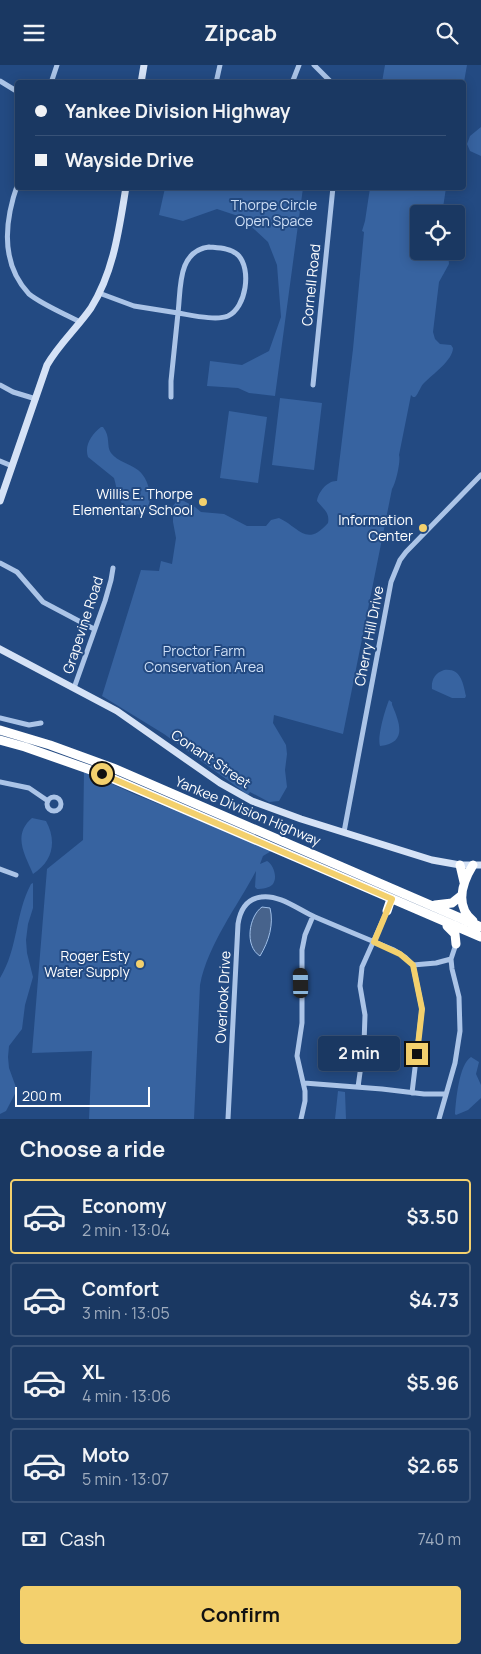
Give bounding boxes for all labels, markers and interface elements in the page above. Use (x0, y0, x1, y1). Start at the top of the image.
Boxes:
text: Zipcab (204, 18, 277, 48)
icon: menu (20, 19, 48, 47)
icon: search (433, 19, 461, 47)
text: Yankee Division Highway (65, 98, 290, 124)
text: Wayside Drive (65, 147, 194, 173)
park label: Thorpe Circle Open Space (231, 195, 317, 230)
map controls (410, 205, 465, 260)
button: locate (410, 205, 465, 260)
street label: Cornell Road (297, 243, 324, 327)
place label: Willis E. Thorpe Elementary School (73, 484, 193, 519)
marker: Willis E. Thorpe Elementary School (197, 496, 209, 508)
place label: Information Center (338, 510, 413, 545)
marker: Information Center (417, 522, 429, 534)
street label: Grapevine Road (58, 574, 107, 676)
street label: Cherry Hill Drive (349, 584, 388, 688)
park label: Proctor Farm Conservation Area (144, 641, 264, 676)
street label: Conant Street (168, 725, 255, 792)
route start (91, 763, 113, 785)
street label: Yankee Division Highway (173, 771, 324, 850)
place label: Roger Esty Water Supply (44, 946, 131, 981)
street label: Overlook Drive (211, 950, 234, 1044)
marker: Roger Esty Water Supply (134, 958, 146, 970)
car (293, 968, 308, 998)
callout: 2 min (317, 1037, 400, 1071)
text: 2 min (338, 1042, 380, 1064)
route end (406, 1043, 428, 1065)
scale bar (15, 1084, 150, 1107)
text: 200 m (22, 1086, 62, 1105)
text: Choose a ride (20, 1134, 165, 1164)
text: Economy (82, 1193, 166, 1219)
icon: car (22, 1194, 67, 1239)
text: $3.50 (407, 1204, 459, 1230)
text: 2 min · 13:04 (82, 1219, 170, 1241)
text: Comfort (82, 1276, 159, 1302)
icon: car (22, 1277, 67, 1322)
text: $4.73 (409, 1287, 459, 1313)
text: 3 min · 13:05 (82, 1302, 170, 1324)
text: XL (82, 1359, 105, 1385)
icon: car (22, 1360, 67, 1405)
text: $5.96 (407, 1370, 459, 1396)
text: 4 min · 13:06 (82, 1385, 171, 1407)
text: Moto (82, 1442, 129, 1468)
icon: car (22, 1443, 67, 1488)
text: $2.65 (407, 1453, 459, 1479)
text: 5 min · 13:07 (82, 1468, 169, 1490)
icon: cash (20, 1525, 48, 1553)
text: Cash (60, 1526, 105, 1552)
text: 740 m (418, 1528, 461, 1550)
button: Confirm (20, 1586, 461, 1644)

